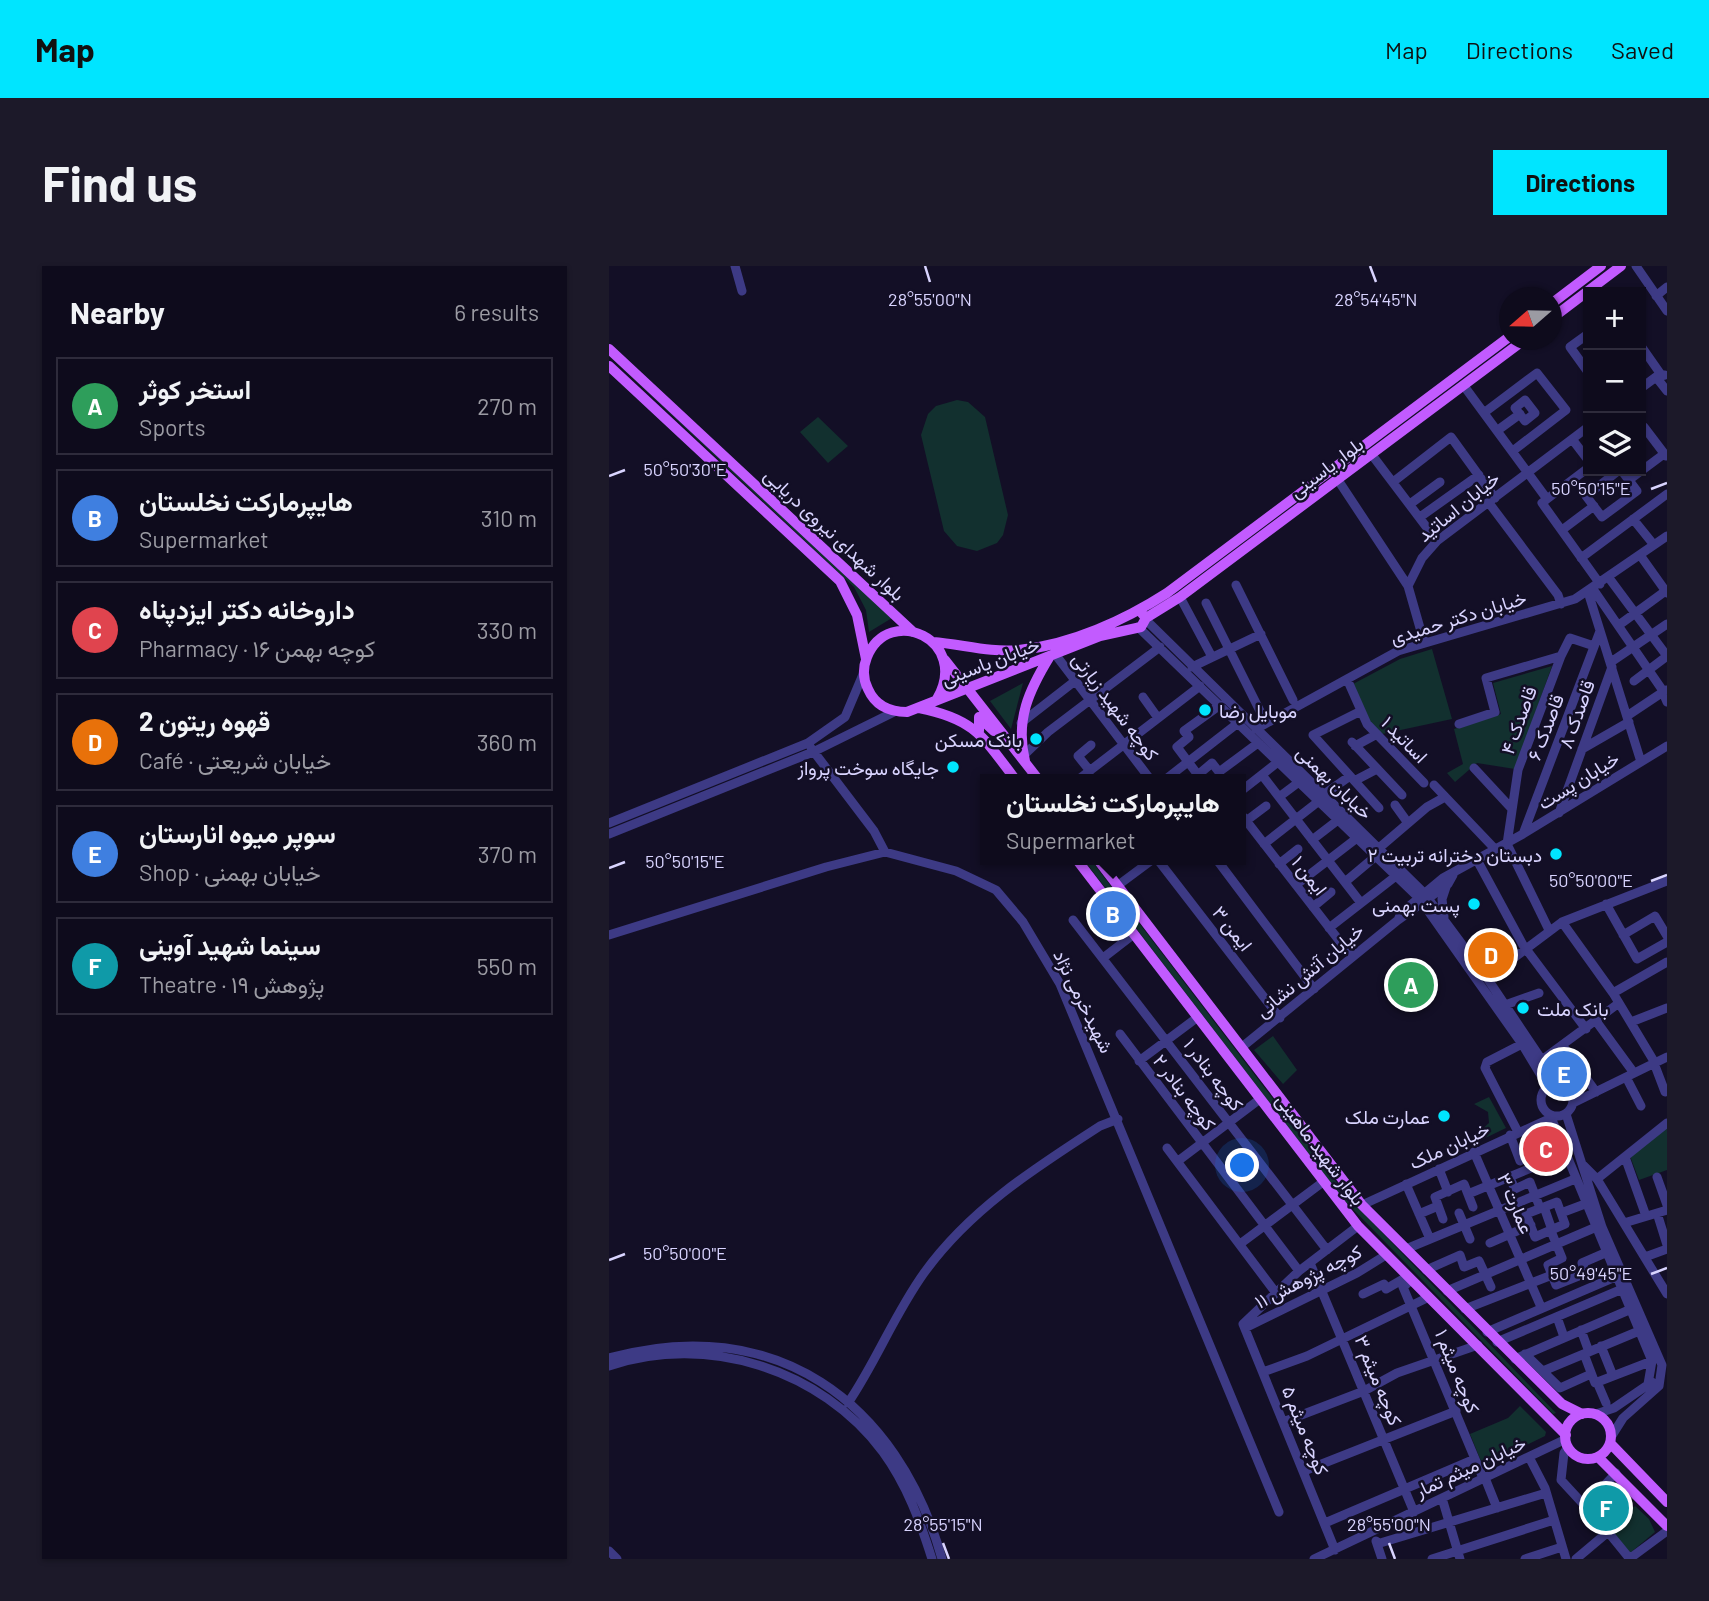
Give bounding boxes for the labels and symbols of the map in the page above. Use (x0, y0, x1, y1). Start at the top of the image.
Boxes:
north arrow (1499, 287, 1562, 350)
text: 28°55'00"N (888, 288, 972, 310)
text: 28°54'45"N (1334, 288, 1418, 310)
street label: بلوار یاسینی (1285, 432, 1368, 503)
text: 50°50'30"E (643, 458, 727, 480)
street label: بلوار شهدای نیروی دریایی (759, 463, 910, 606)
street label: خیابان اساتید (1412, 466, 1504, 547)
text: 50°50'15"E (1551, 477, 1631, 499)
street label: خیابان دکتر حمیدی (1387, 585, 1529, 650)
street label: خیابان یاسینی (938, 632, 1043, 691)
street label: کوچه شهید زیارتی (1066, 647, 1164, 766)
street label: قاصدک ۸ (1553, 677, 1599, 751)
street label: قاصدک ۴ (1495, 683, 1541, 757)
street label: قاصدک ۶ (1522, 691, 1568, 763)
place label: موبایل رضا (1219, 699, 1297, 723)
marker: موبایل رضا (1197, 702, 1213, 718)
street label: اساتید ۱ (1376, 711, 1433, 768)
place label: بانک مسکن (935, 728, 1022, 752)
marker: بانک مسکن (1028, 731, 1044, 747)
street label: خیابان بهمنی (1292, 740, 1378, 825)
street label: خیابان پست (1533, 746, 1624, 817)
place label: جایگاه سوخت پرواز (796, 756, 939, 782)
marker: جایگاه سوخت پرواز (945, 759, 961, 775)
place label: دبستان دخترانه تربیت ۲ (1368, 843, 1542, 867)
marker: دبستان دخترانه تربیت ۲ (1548, 846, 1564, 862)
text: 50°50'15"E (645, 850, 725, 872)
street label: ایمن ۱ (1287, 850, 1333, 900)
text: 50°50'00"E (1549, 869, 1633, 891)
pin: B (1090, 888, 1136, 940)
place label: پست بهمنی (1372, 893, 1460, 919)
marker: پست بهمنی (1466, 896, 1482, 912)
street label: ایمن ۳ (1207, 901, 1258, 956)
street label: خیابان آتش نشانی (1250, 918, 1368, 1023)
pin: D (1468, 929, 1514, 981)
street label: شهیدخرمی نژاد (1048, 946, 1119, 1057)
pin: A (1388, 959, 1434, 1011)
place label: بانک ملت (1537, 997, 1609, 1021)
marker: بانک ملت (1515, 1000, 1531, 1016)
street label: کوچه بنادر ۱ (1177, 1033, 1249, 1117)
pin: E (1541, 1048, 1587, 1100)
street label: کوچه بنادر ۲ (1146, 1049, 1221, 1137)
street label: بلوار شهید ماهینی (1271, 1089, 1371, 1210)
place label: عمارت ملک (1345, 1105, 1430, 1129)
marker: عمارت ملک (1436, 1108, 1452, 1124)
street label: خیابان ملک (1405, 1116, 1493, 1174)
pin: C (1523, 1123, 1569, 1175)
your location (1225, 1148, 1259, 1182)
street label: عمارت ۳ (1492, 1169, 1539, 1237)
street label: کوچه پژوهش ۱۱ (1251, 1239, 1367, 1315)
text: 50°50'00"E (643, 1242, 727, 1264)
text: 50°49'45"E (1550, 1262, 1632, 1284)
street label: کوچه میثم ۱ (1428, 1326, 1485, 1417)
street label: کوچه میثم ۳ (1348, 1331, 1408, 1430)
street label: کوچه میثم ۵ (1275, 1382, 1334, 1479)
street label: خیابان میثم تمار (1410, 1430, 1530, 1504)
pin: F (1583, 1482, 1629, 1534)
text: 28°55'15"N (903, 1513, 983, 1535)
text: 28°55'00"N (1347, 1513, 1431, 1535)

